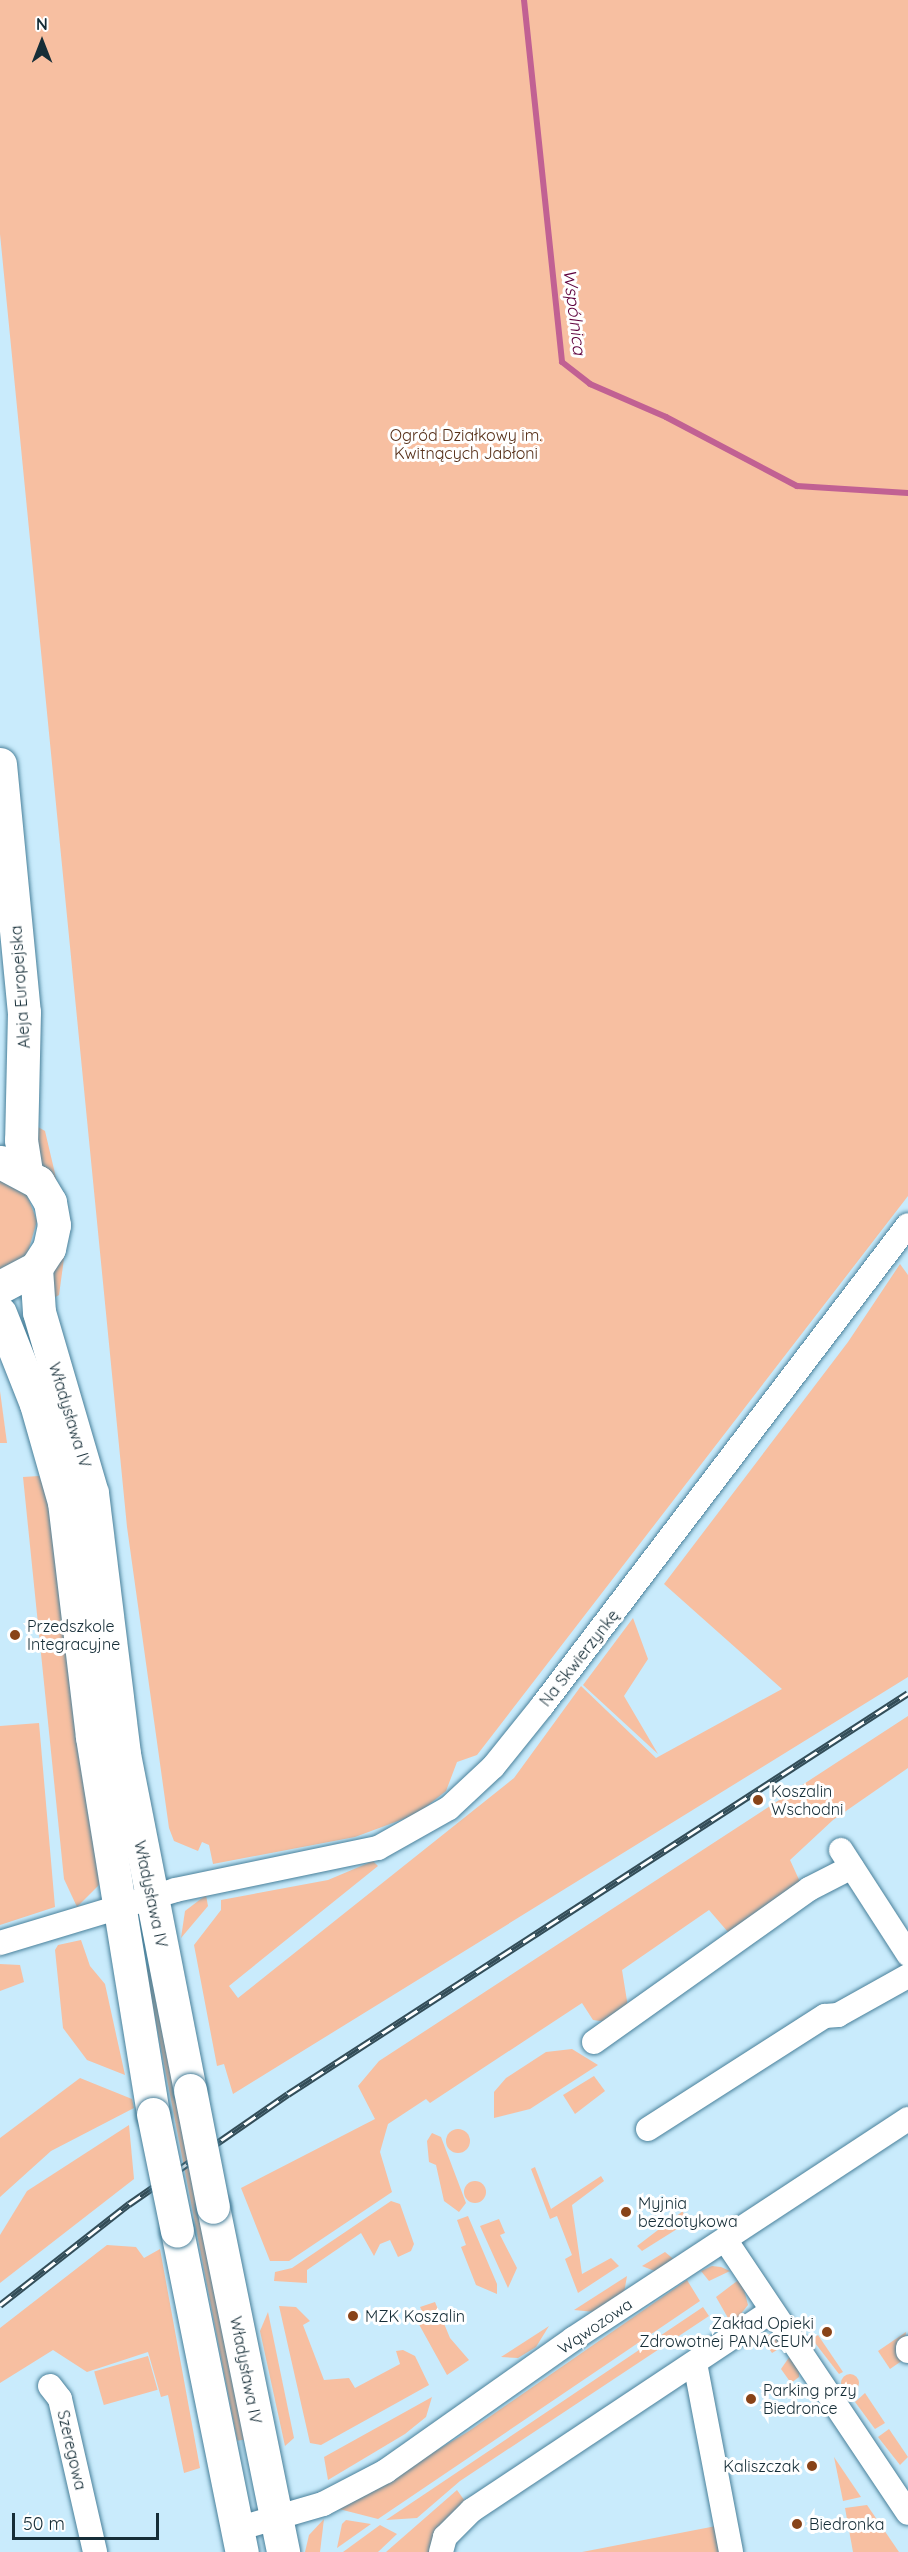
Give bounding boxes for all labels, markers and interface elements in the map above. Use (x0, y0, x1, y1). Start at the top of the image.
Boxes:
north arrow (12, 12, 72, 72)
text: N (36, 14, 48, 34)
water label: Wspólnica (558, 268, 590, 356)
park label: Ogród Działkowy im. Kwitnących Jabłoni (390, 425, 542, 463)
street label: Aleja Europejska (6, 925, 34, 1049)
street label: Władysława IV (45, 1360, 95, 1470)
street label: Na Skwierzynkę (535, 1606, 623, 1710)
place label: Przedszkole Integracyjne (27, 1616, 120, 1654)
marker: Przedszkole Integracyjne (8, 1628, 22, 1642)
place label: Koszalin Wschodni (771, 1781, 843, 1819)
marker: Koszalin Wschodni (749, 1791, 767, 1809)
street label: Władysława IV (130, 1839, 172, 1949)
place label: Myjnia bezdotykowa (638, 2193, 738, 2231)
marker: Myjnia bezdotykowa (619, 2205, 633, 2219)
street label: Wąwozowa (554, 2294, 636, 2358)
place label: MZK Koszalin (365, 2306, 465, 2326)
marker: MZK Koszalin (346, 2309, 360, 2323)
place label: Zakład Opieki Zdrowotnej PANACEUM (639, 2313, 814, 2351)
street label: Władysława IV (226, 2315, 266, 2425)
marker: Zakład Opieki Zdrowotnej PANACEUM (818, 2323, 836, 2341)
place label: Parking przy Biedronce (763, 2380, 857, 2418)
marker: Parking przy Biedronce (744, 2392, 758, 2406)
street label: Szeregowa (53, 2408, 91, 2492)
place label: Kaliszczak (723, 2456, 800, 2476)
marker: Kaliszczak (805, 2459, 819, 2473)
scale bar (15, 2501, 162, 2539)
text: 50 m (23, 2512, 65, 2535)
place label: Biedronka (809, 2514, 884, 2534)
marker: Biedronka (790, 2517, 804, 2531)

